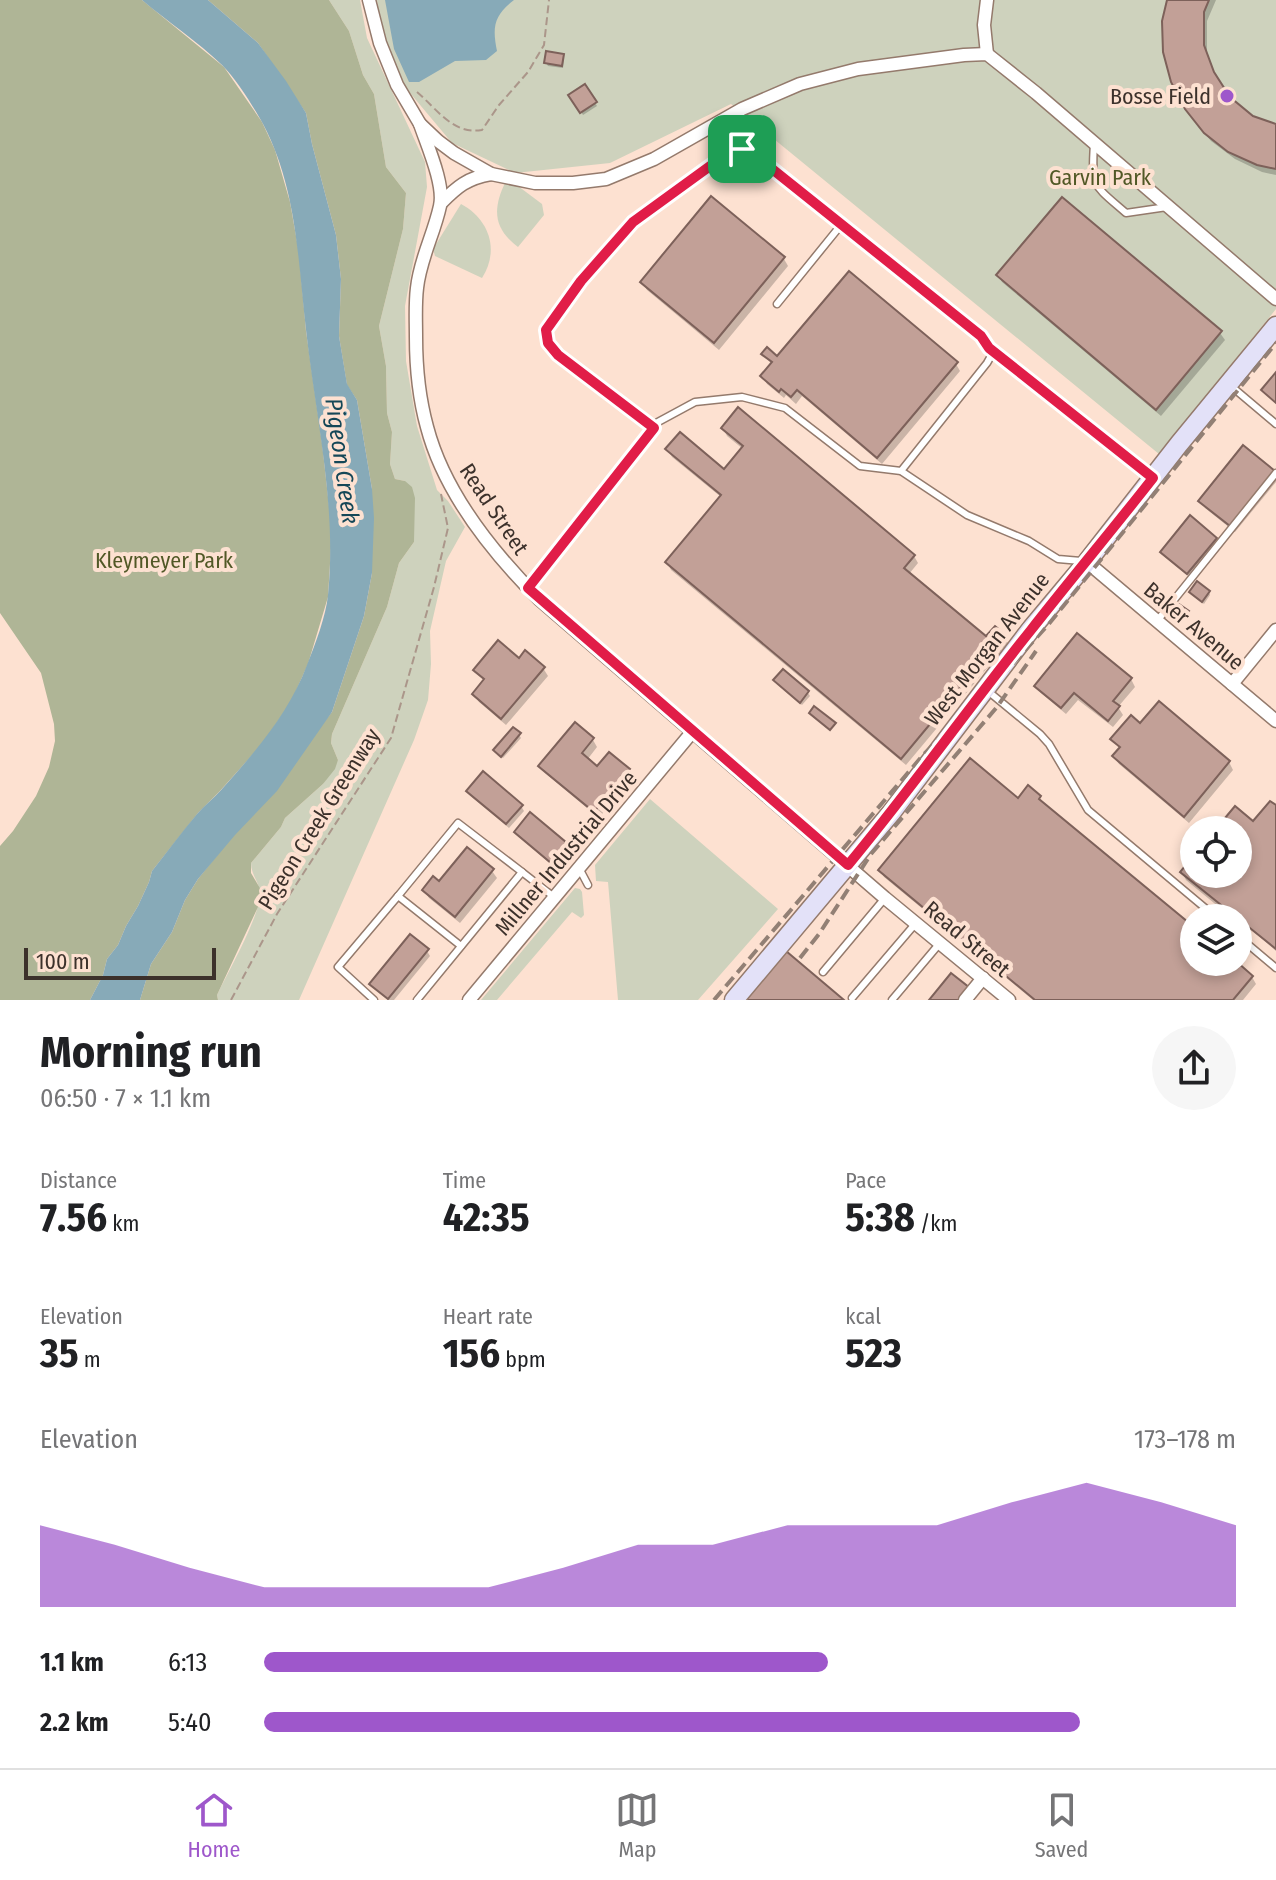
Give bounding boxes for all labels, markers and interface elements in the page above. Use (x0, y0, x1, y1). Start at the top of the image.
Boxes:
place label: Bosse Field (1110, 83, 1211, 110)
marker: Bosse Field (1218, 87, 1236, 105)
pin (708, 115, 776, 183)
icon: arrive (720, 127, 764, 171)
park label: Garvin Park (1049, 164, 1152, 191)
water label: Pigeon Creek (319, 396, 365, 526)
street label: Read Street (454, 458, 535, 560)
park label: Kleymeyer Park (95, 547, 234, 574)
street label: West Morgan Avenue (919, 567, 1055, 731)
street label: Baker Avenue (1138, 576, 1250, 676)
street label: Pigeon Creek Greenway (252, 723, 386, 915)
street label: Millner Industrial Drive (489, 765, 643, 941)
map controls (1180, 816, 1252, 976)
button: locate (1180, 816, 1252, 888)
street label: Read Street (918, 895, 1016, 983)
button: layers (1180, 904, 1252, 976)
scale bar (24, 944, 216, 980)
text: 100 m (36, 948, 90, 975)
text: Morning run (40, 1026, 262, 1079)
button: share (1152, 1026, 1236, 1110)
text: 06:50 · 7 × 1.1 km (40, 1083, 211, 1114)
text: Distance (40, 1167, 117, 1194)
text: Time (443, 1167, 486, 1194)
text: Pace (845, 1167, 886, 1194)
text: 7.56 (40, 1194, 107, 1242)
text: 42:35 (443, 1194, 530, 1242)
text: 5:38 (845, 1194, 915, 1242)
text: km (107, 1210, 140, 1237)
text: /km (915, 1210, 957, 1237)
text: Elevation (40, 1303, 123, 1330)
text: Heart rate (443, 1303, 533, 1330)
text: kcal (845, 1303, 881, 1330)
text: 35 (40, 1330, 79, 1378)
text: 156 (443, 1330, 500, 1378)
text: 523 (845, 1330, 902, 1378)
text: m (79, 1346, 101, 1373)
text: bpm (500, 1346, 546, 1373)
text: Elevation (40, 1424, 138, 1455)
text: 173–178 m (1134, 1424, 1236, 1455)
text: 1.1 km (40, 1647, 104, 1678)
text: 6:13 (168, 1647, 207, 1678)
text: 2.2 km (40, 1707, 109, 1738)
text: 5:40 (168, 1707, 211, 1738)
tab: Home (188, 1788, 240, 1863)
tab: Map (615, 1788, 659, 1863)
tab: Saved (1035, 1788, 1088, 1863)

